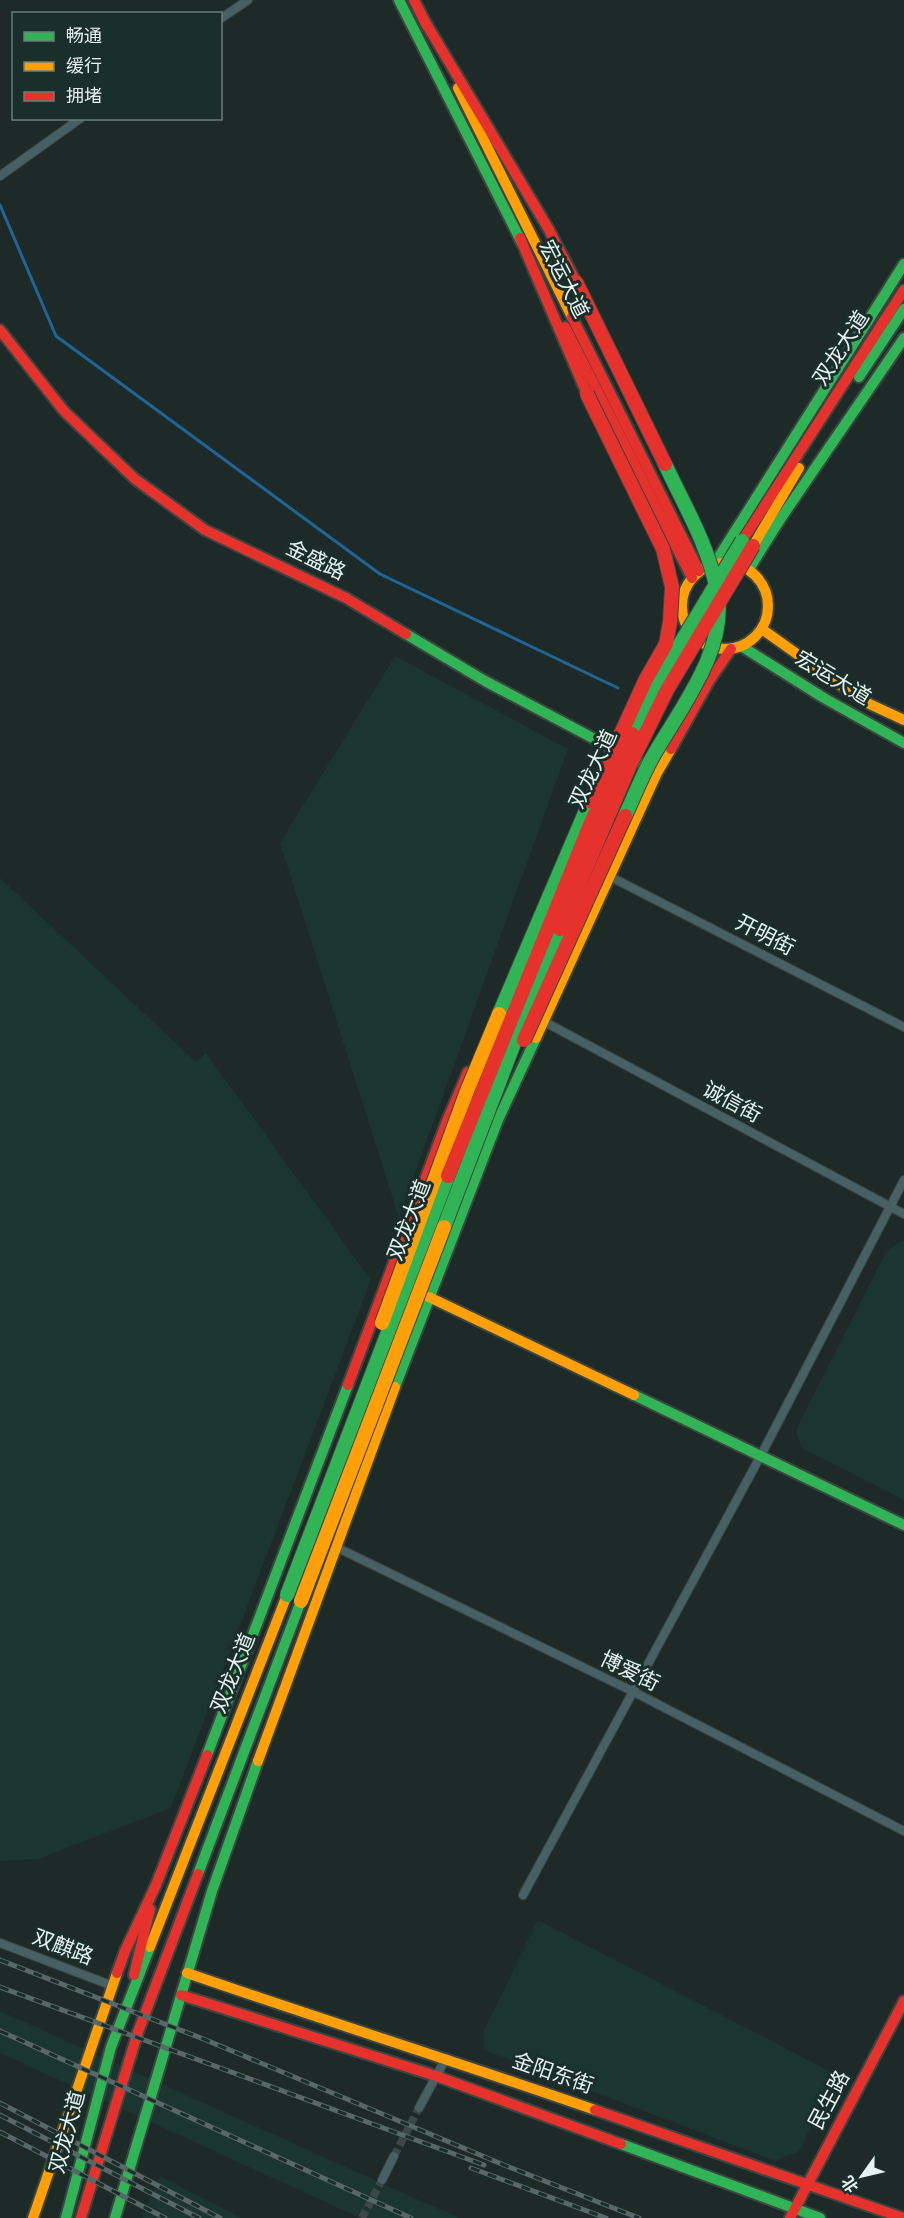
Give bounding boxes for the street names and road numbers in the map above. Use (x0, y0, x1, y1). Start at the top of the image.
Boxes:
street label: 宏运大道 (534, 236, 595, 322)
street label: 双龙大道 (807, 306, 874, 390)
street label: 金盛路 (282, 535, 350, 585)
street label: 宏运大道 (791, 645, 876, 710)
street label: 双龙大道 (563, 725, 622, 812)
street label: 开明街 (731, 909, 799, 960)
street label: 诚信街 (699, 1076, 766, 1127)
street label: 双龙大道 (382, 1176, 435, 1264)
street label: 双龙大道 (205, 1629, 260, 1716)
street label: 博爱街 (596, 1646, 664, 1696)
street label: 双麒路 (29, 1924, 97, 1969)
street label: 金阳东街 (509, 2047, 597, 2098)
street label: 民生路 (803, 2066, 854, 2133)
street label: 双龙大道 (44, 2088, 89, 2176)

